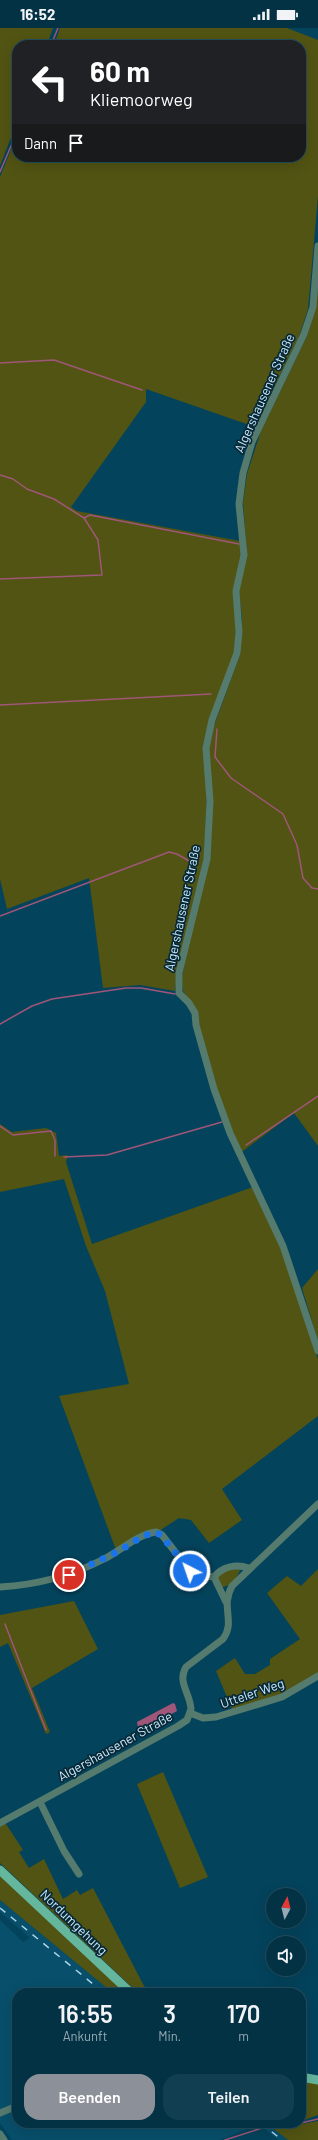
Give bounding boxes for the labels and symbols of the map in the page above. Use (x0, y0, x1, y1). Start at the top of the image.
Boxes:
street label: Algershausener Straße (231, 331, 297, 455)
street label: Algershausener Straße (161, 843, 203, 973)
position arrow (169, 1550, 211, 1592)
pin (52, 1558, 86, 1592)
street label: Utteler Weg (218, 1675, 286, 1711)
street label: Algershausener Straße (55, 1708, 175, 1784)
street label: Nordumgehung (37, 1886, 111, 1958)
north arrow (266, 1888, 306, 1928)

